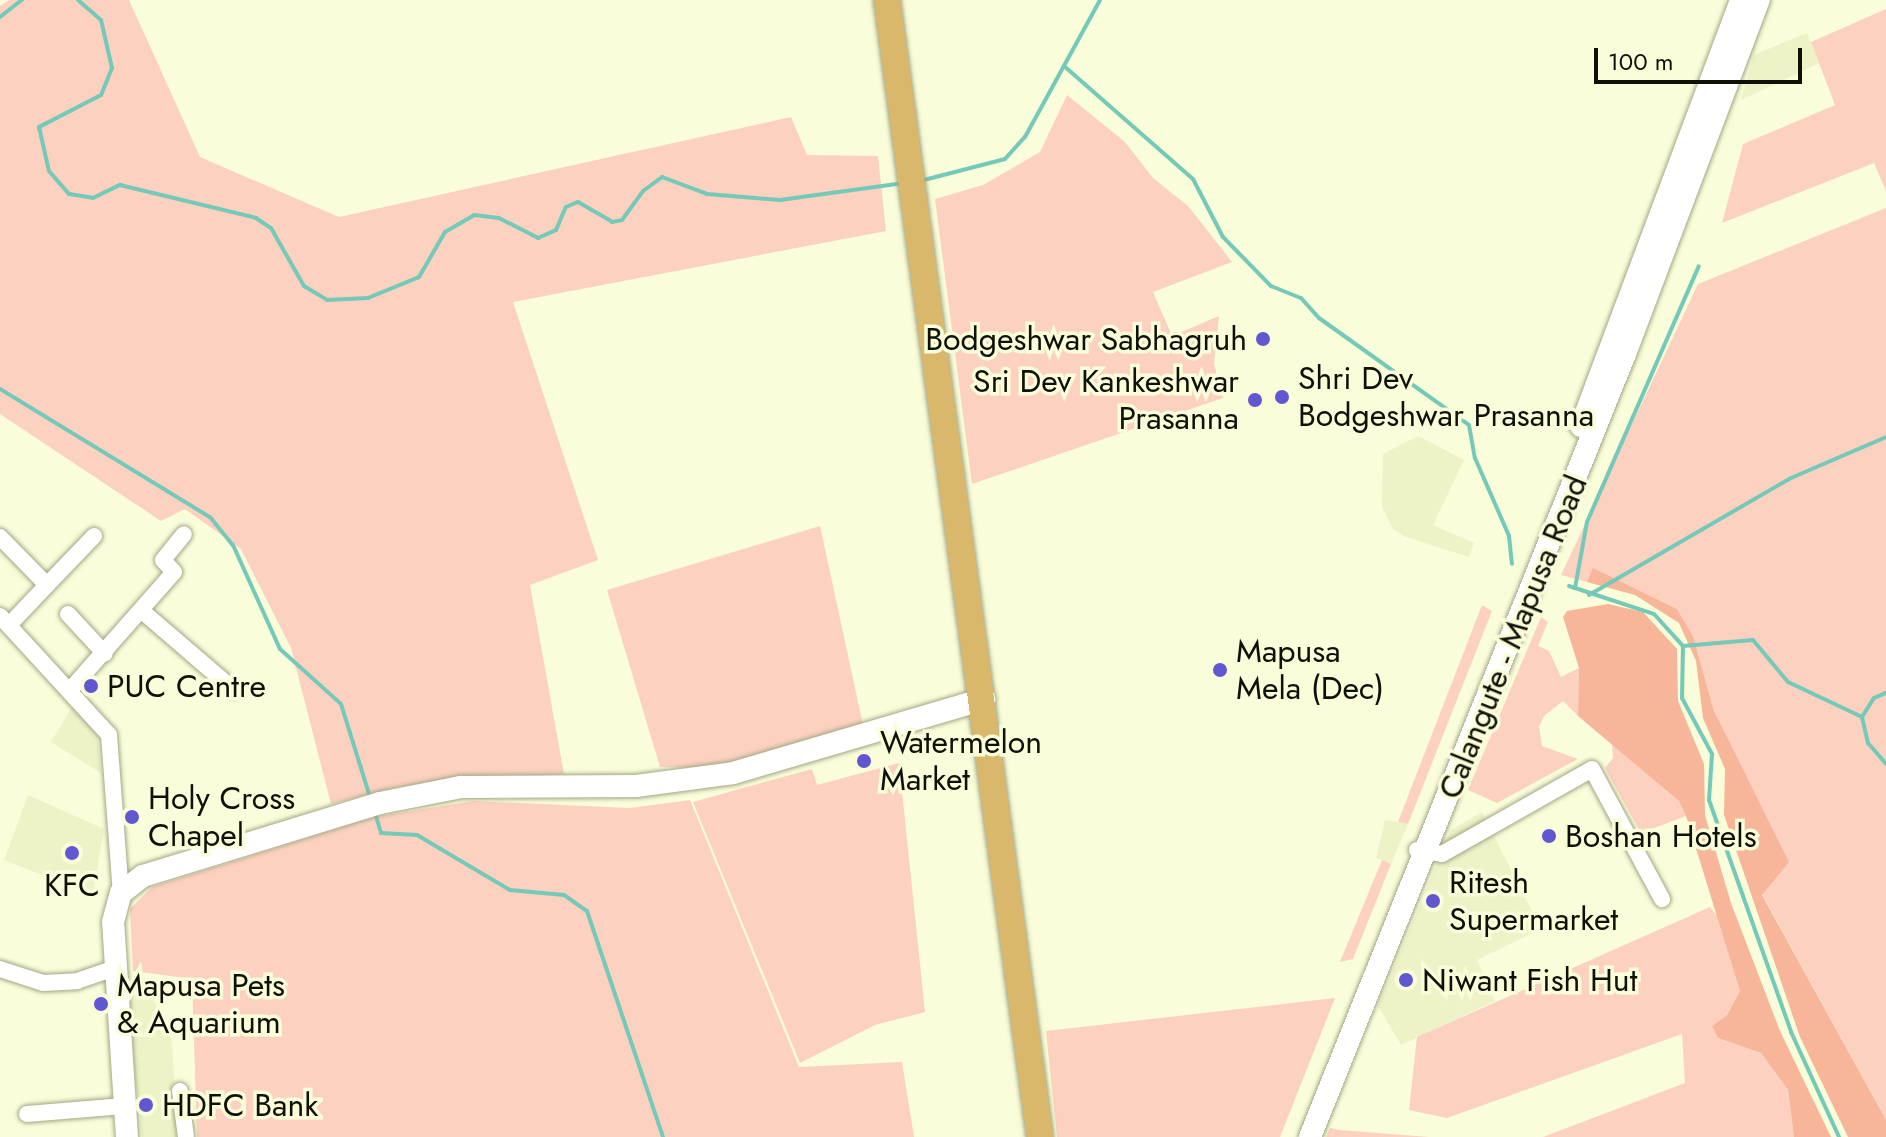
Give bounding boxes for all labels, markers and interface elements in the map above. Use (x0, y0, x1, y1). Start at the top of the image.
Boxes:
scale bar (1598, 32, 1806, 82)
text: 100 m (1608, 44, 1674, 79)
place label: Bodgeshwar Sabhagruh (925, 320, 1247, 358)
marker: Bodgeshwar Sabhagruh (1254, 330, 1272, 348)
place label: Shri Dev Bodgeshwar Prasanna (1298, 360, 1594, 435)
place label: Sri Dev Kankeshwar Prasanna (973, 363, 1239, 438)
marker: Shri Dev Bodgeshwar Prasanna (1273, 388, 1291, 406)
marker: Sri Dev Kankeshwar Prasanna (1246, 391, 1264, 409)
street label: Calangute - Mapusa Road (1431, 470, 1595, 804)
place label: Mapusa Mela (Dec) (1236, 633, 1384, 708)
marker: Mapusa Mela (Dec) (1211, 661, 1229, 679)
place label: PUC Centre (107, 667, 266, 705)
marker: PUC Centre (82, 677, 100, 695)
place label: Watermelon Market (880, 724, 1042, 799)
marker: Watermelon Market (855, 752, 873, 770)
place label: Holy Cross Chapel (148, 780, 295, 855)
marker: Holy Cross Chapel (123, 808, 141, 826)
place label: Boshan Hotels (1565, 817, 1757, 855)
marker: Boshan Hotels (1540, 827, 1558, 845)
marker: KFC (63, 844, 81, 862)
place label: Ritesh Supermarket (1449, 864, 1618, 939)
place label: KFC (44, 866, 100, 904)
marker: Ritesh Supermarket (1424, 892, 1442, 910)
place label: Niwant Fish Hut (1422, 961, 1637, 999)
place label: Mapusa Pets & Aquarium (117, 967, 285, 1042)
marker: Niwant Fish Hut (1397, 971, 1415, 989)
marker: Mapusa Pets & Aquarium (92, 995, 110, 1013)
place label: HDFC Bank (162, 1086, 318, 1124)
marker: HDFC Bank (137, 1096, 155, 1114)

